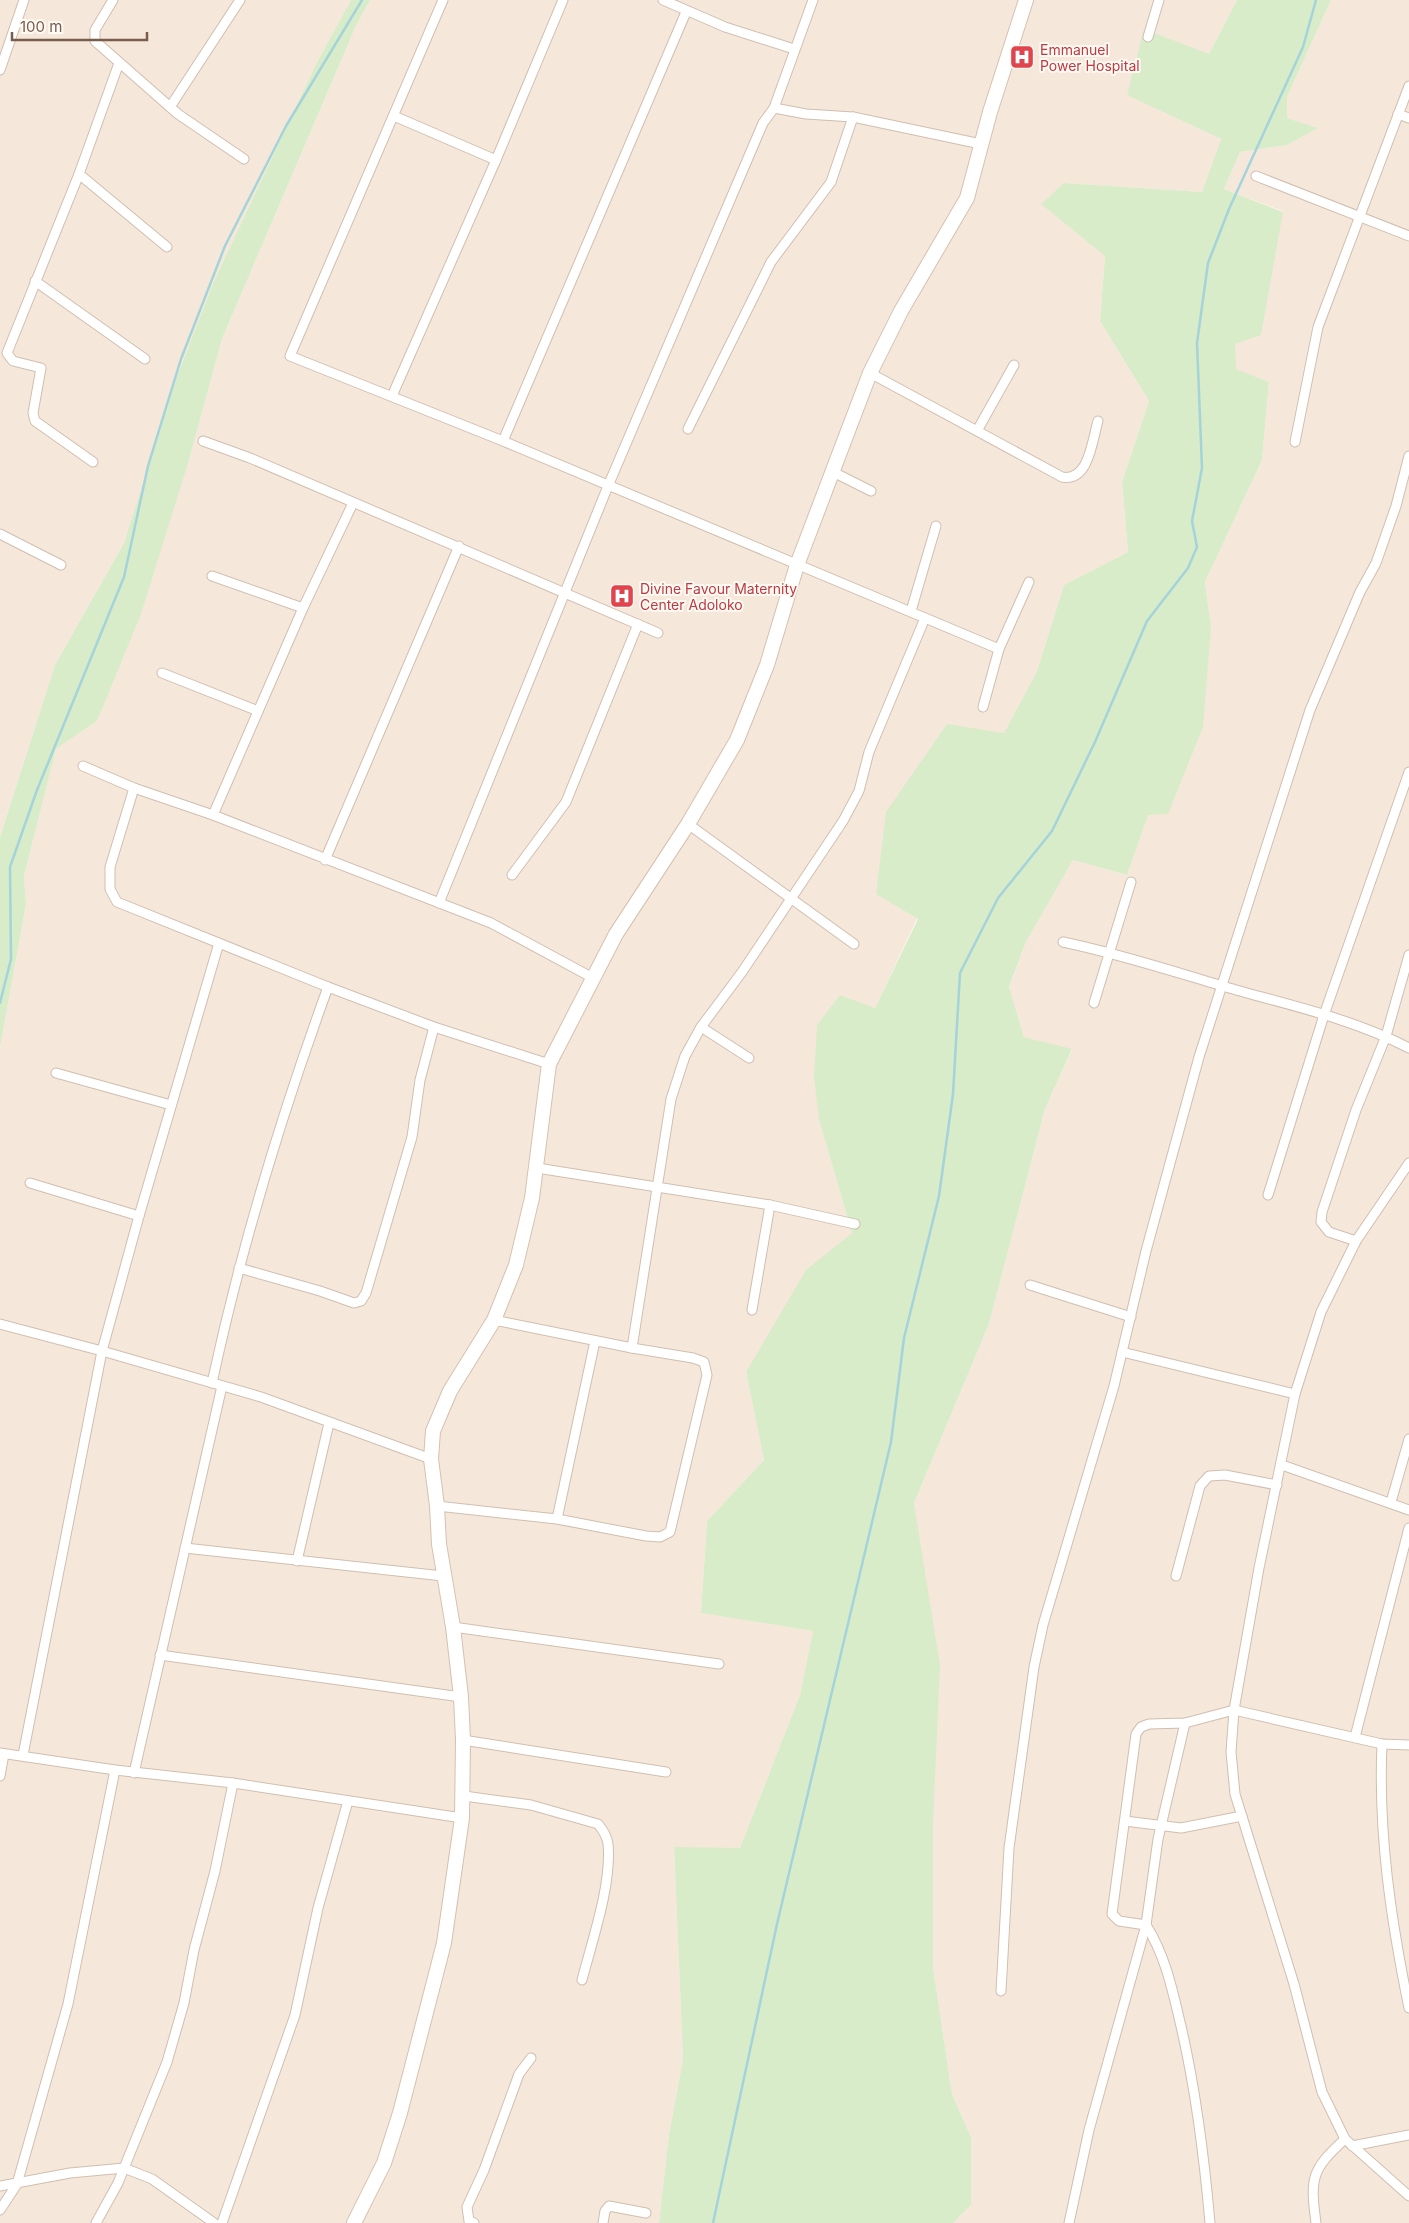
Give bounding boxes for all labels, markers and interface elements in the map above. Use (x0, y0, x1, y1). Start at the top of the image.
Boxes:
scale bar (12, 10, 148, 42)
text: 100 m (20, 17, 62, 36)
place label: Emmanuel Power Hospital (1040, 41, 1140, 74)
hospital icon: Emmanuel Power Hospital (1009, 44, 1035, 70)
place label: Divine Favour Maternity Center Adoloko (640, 580, 797, 613)
hospital icon: Divine Favour Maternity Center Adoloko (609, 583, 635, 609)

